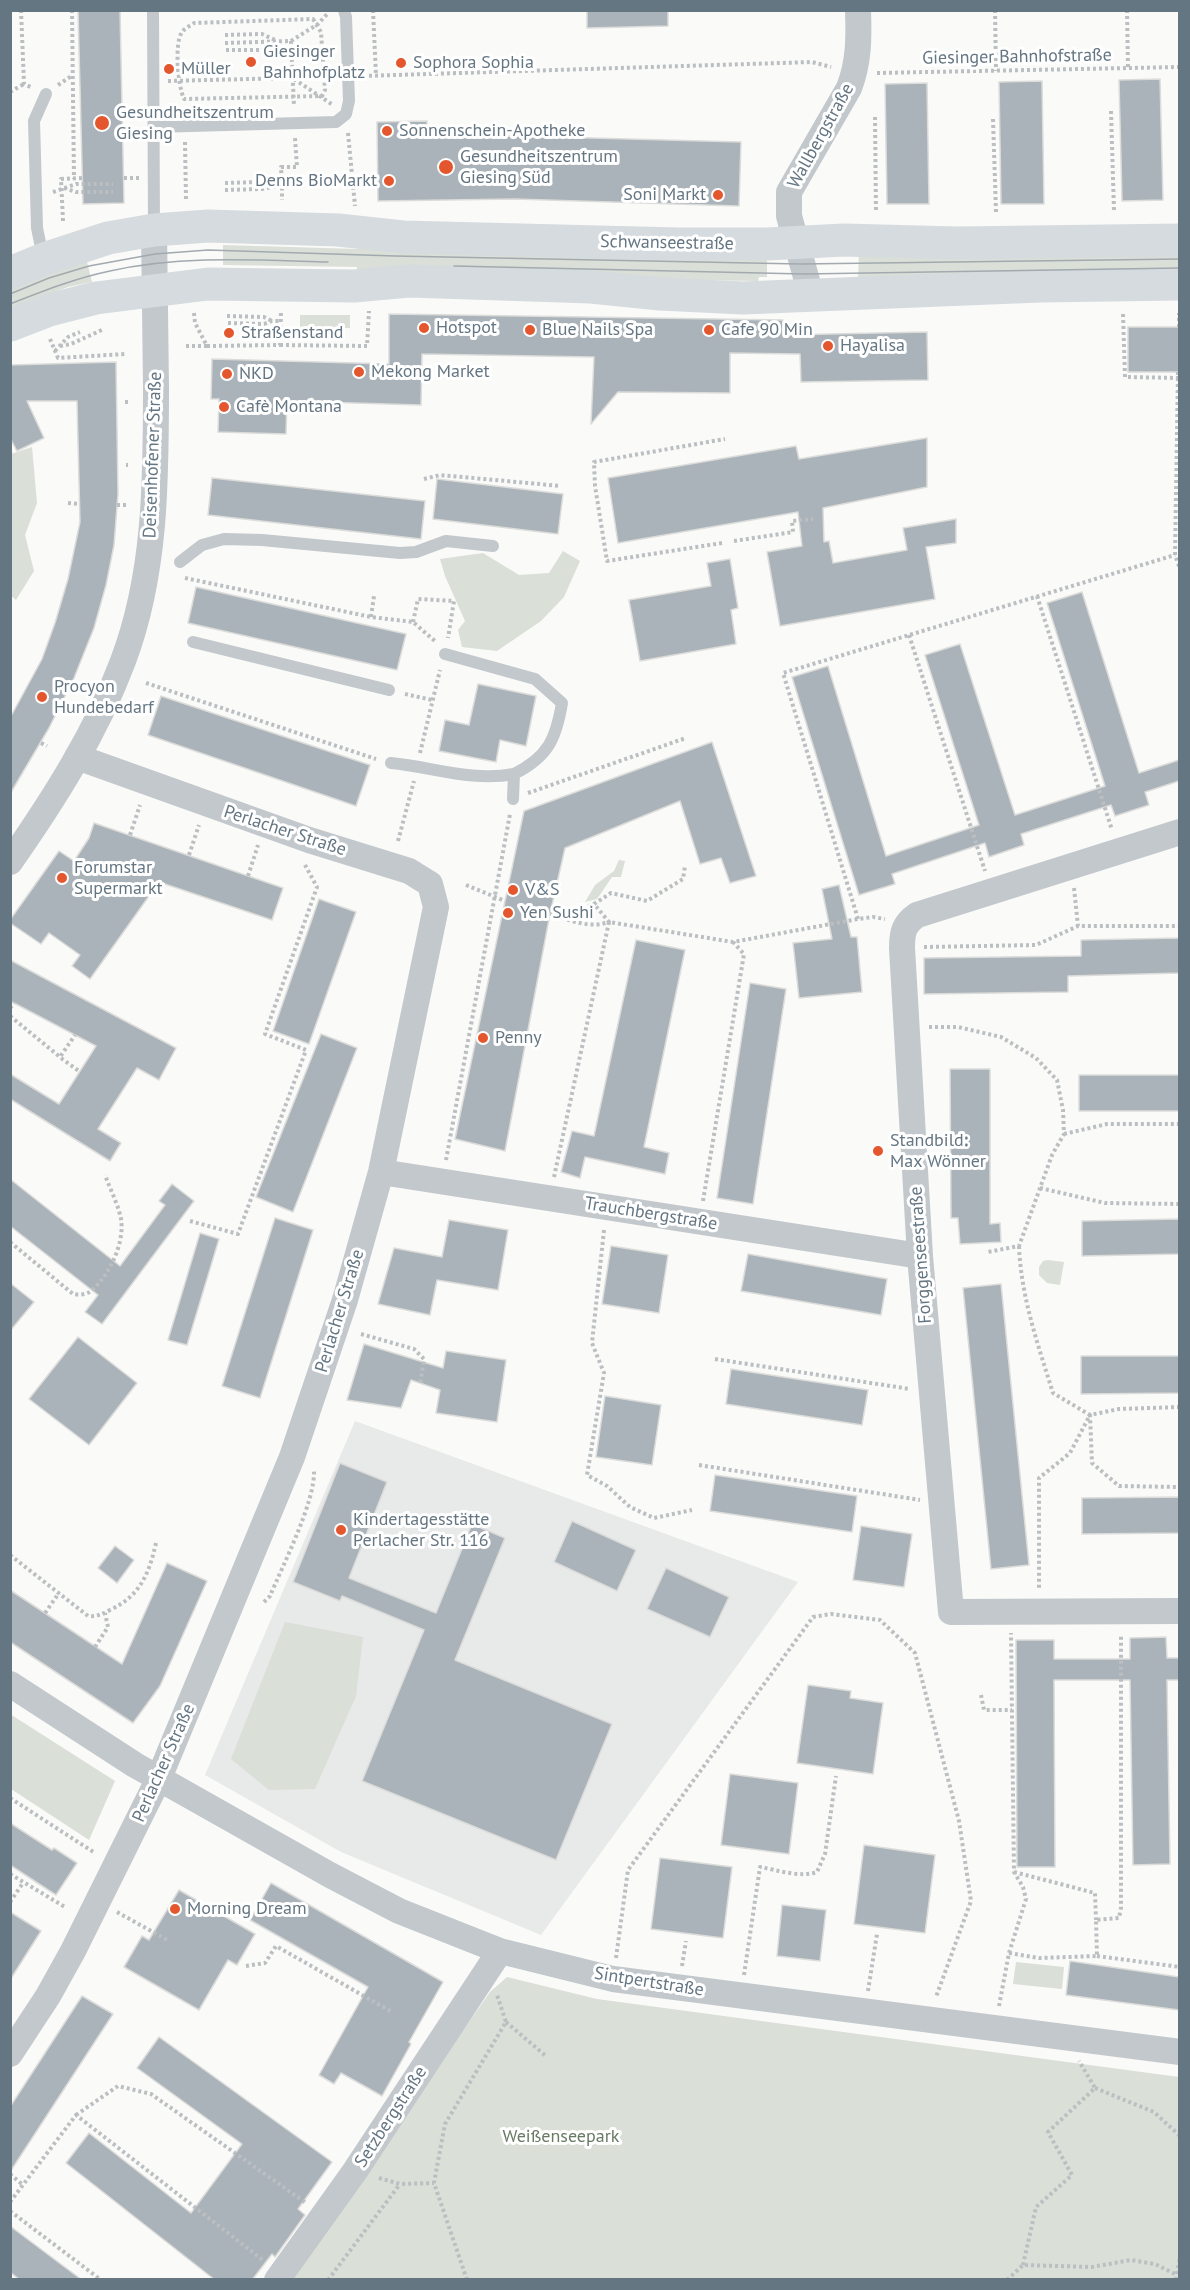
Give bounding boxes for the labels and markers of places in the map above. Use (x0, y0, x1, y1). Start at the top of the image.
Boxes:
place label: Giesinger Bahnhofplatz (263, 41, 365, 84)
place label: Sophora Sophia (413, 52, 534, 74)
marker: Giesinger Bahnhofplatz (244, 55, 258, 69)
marker: Sophora Sophia (394, 56, 408, 70)
place label: Müller (181, 58, 231, 80)
marker: Müller (162, 62, 176, 76)
place label: Gesundheitszentrum Giesing (116, 102, 274, 144)
marker: Gesundheitszentrum Giesing (93, 114, 111, 132)
place label: Sonnenschein-Apotheke (399, 120, 585, 142)
marker: Sonnenschein-Apotheke (380, 124, 394, 138)
place label: Gesundheitszentrum Giesing Süd (460, 146, 618, 188)
marker: Gesundheitszentrum Giesing Süd (437, 158, 455, 176)
place label: Denns BioMarkt (255, 170, 377, 192)
marker: Denns BioMarkt (382, 174, 396, 188)
place label: Soni Markt (623, 184, 706, 206)
marker: Soni Markt (711, 188, 725, 202)
place label: Hotspot (436, 317, 497, 339)
place label: Blue Nails Spa (542, 319, 653, 341)
place label: Cafe 90 Min (721, 319, 813, 341)
marker: Hotspot (417, 321, 431, 335)
place label: Straßenstand (241, 322, 343, 344)
marker: Blue Nails Spa (523, 323, 537, 337)
marker: Cafe 90 Min (702, 323, 716, 337)
marker: Straßenstand (222, 326, 236, 340)
place label: Hayalisa (840, 335, 905, 357)
marker: Hayalisa (821, 339, 835, 353)
place label: Mekong Market (371, 361, 490, 383)
place label: NKD (239, 363, 274, 385)
marker: Mekong Market (352, 365, 366, 379)
marker: NKD (220, 367, 234, 381)
place label: Cafè Montana (236, 396, 342, 418)
marker: Cafè Montana (217, 400, 231, 414)
place label: Procyon Hundebedarf (54, 676, 154, 718)
marker: Procyon Hundebedarf (35, 690, 49, 704)
place label: Forumstar Supermarkt (74, 857, 163, 900)
marker: Forumstar Supermarkt (55, 871, 69, 885)
place label: V&S (525, 879, 559, 901)
marker: V&S (506, 883, 520, 897)
place label: Yen Sushi (520, 902, 594, 924)
marker: Yen Sushi (501, 906, 515, 920)
place label: Penny (495, 1027, 542, 1049)
marker: Penny (476, 1031, 490, 1045)
place label: Standbild: Max Wönner (890, 1130, 986, 1172)
marker: Standbild: Max Wönner (871, 1144, 885, 1158)
place label: Kindertagesstätte Perlacher Str. 116 (353, 1509, 489, 1552)
marker: Kindertagesstätte Perlacher Str. 116 (334, 1523, 348, 1537)
place label: Morning Dream (187, 1898, 307, 1920)
marker: Morning Dream (168, 1902, 182, 1916)

